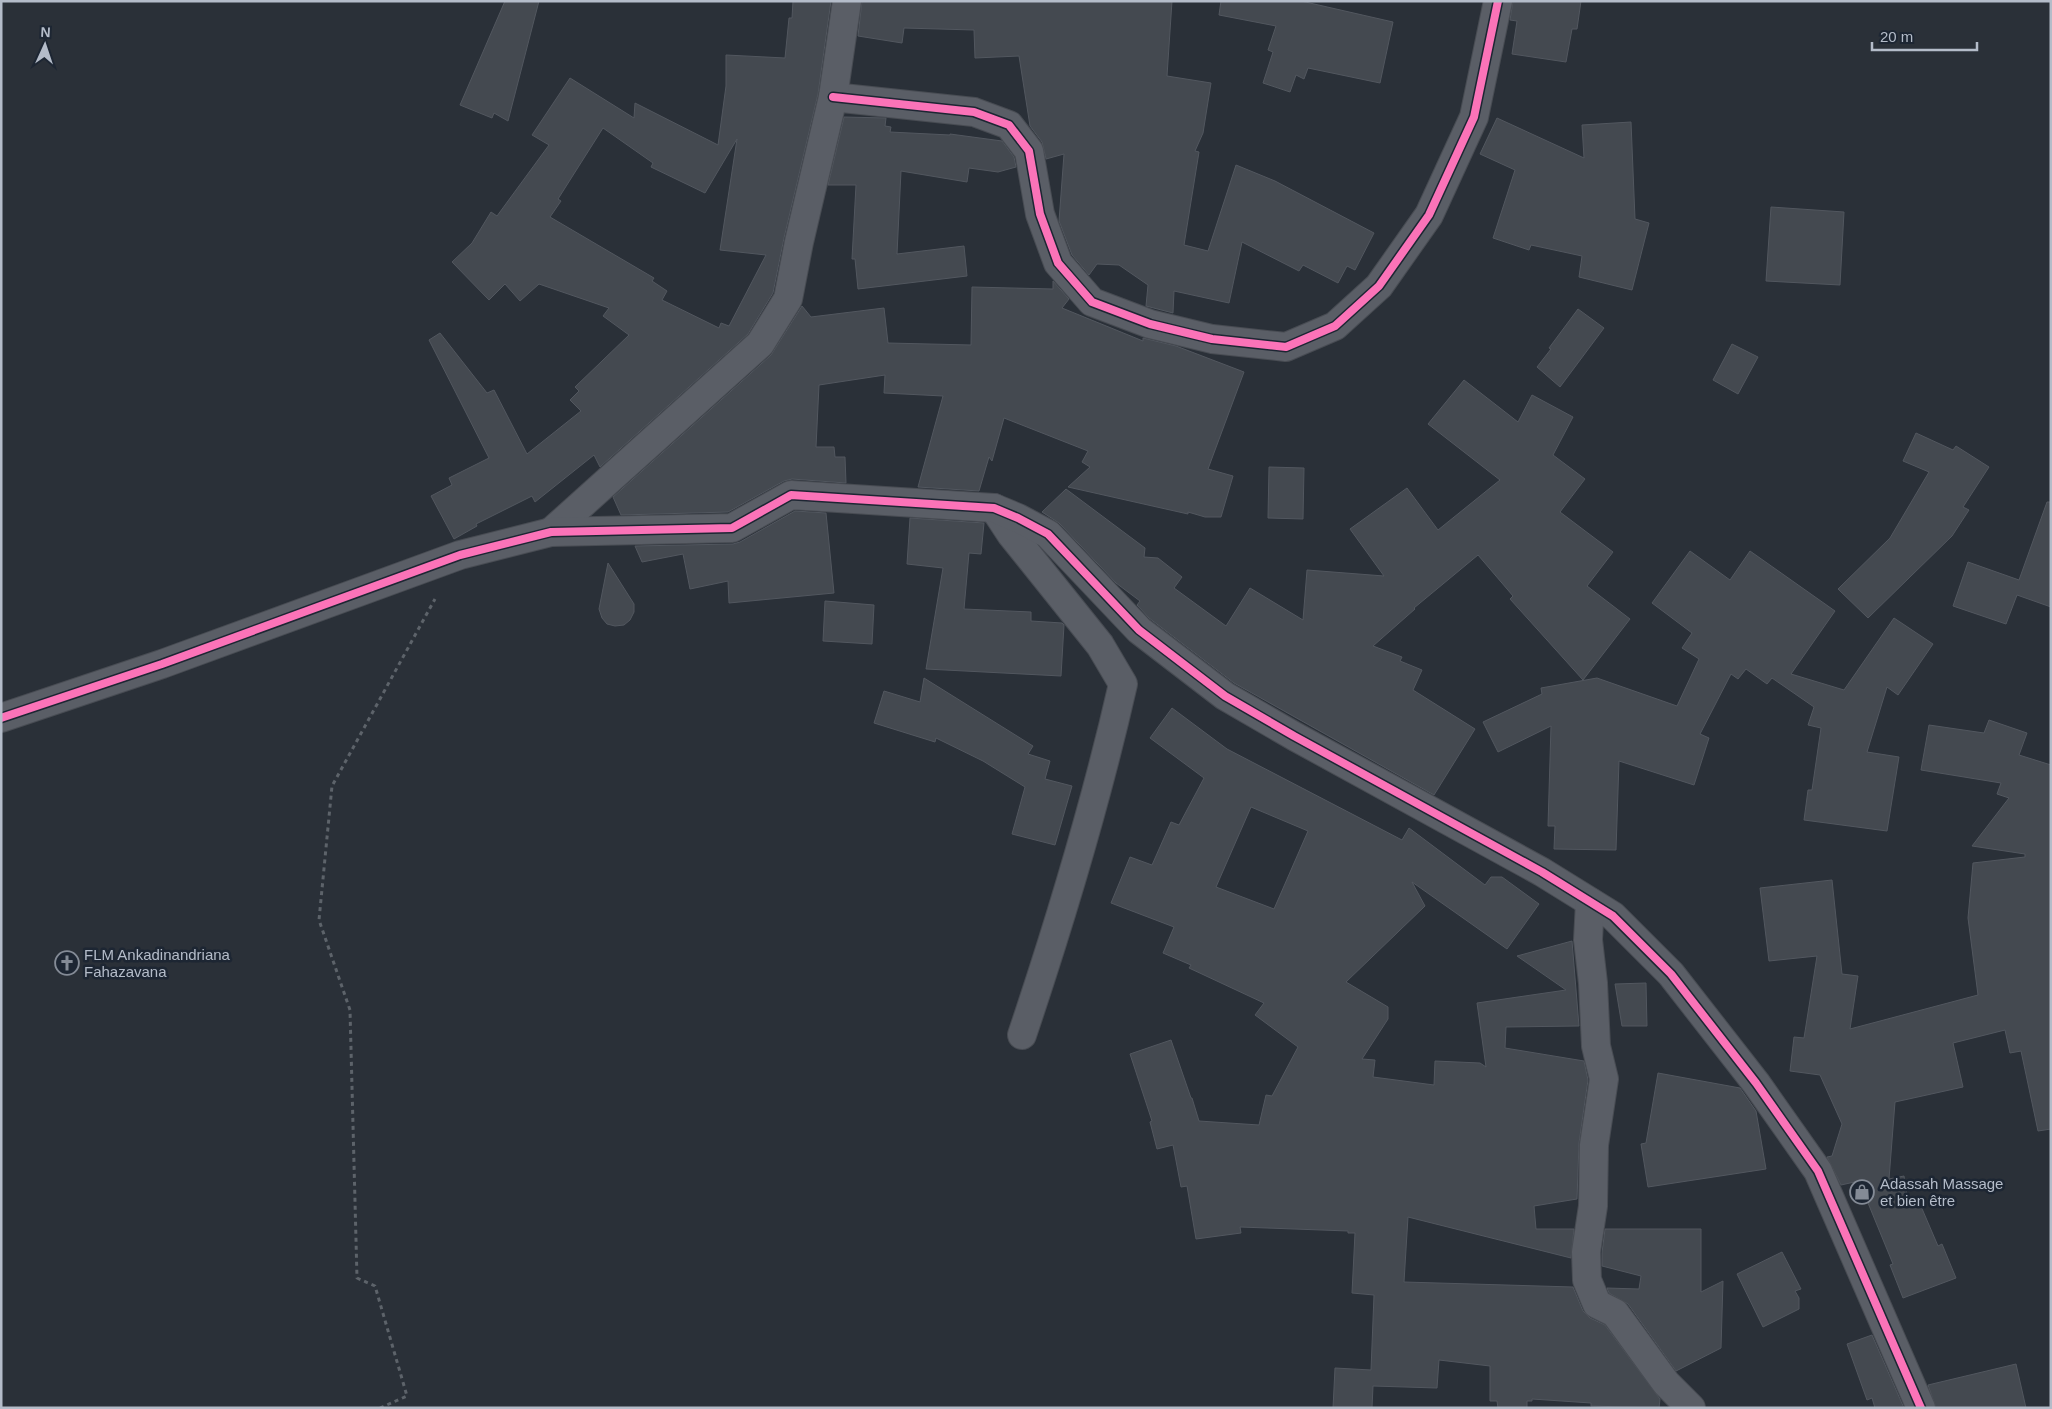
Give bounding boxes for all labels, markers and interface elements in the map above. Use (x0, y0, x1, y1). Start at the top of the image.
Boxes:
north arrow (20, 20, 70, 70)
scale bar (1872, 20, 1977, 52)
text: N (40, 24, 51, 40)
text: 20 m (1880, 28, 1913, 45)
place label: FLM Ankadinandriana Fahazavana (84, 946, 231, 980)
church icon: FLM Ankadinandriana Fahazavana (54, 950, 80, 976)
place label: Adassah Massage et bien être (1880, 1175, 2003, 1209)
shop icon: Adassah Massage et bien être (1849, 1179, 1875, 1205)

